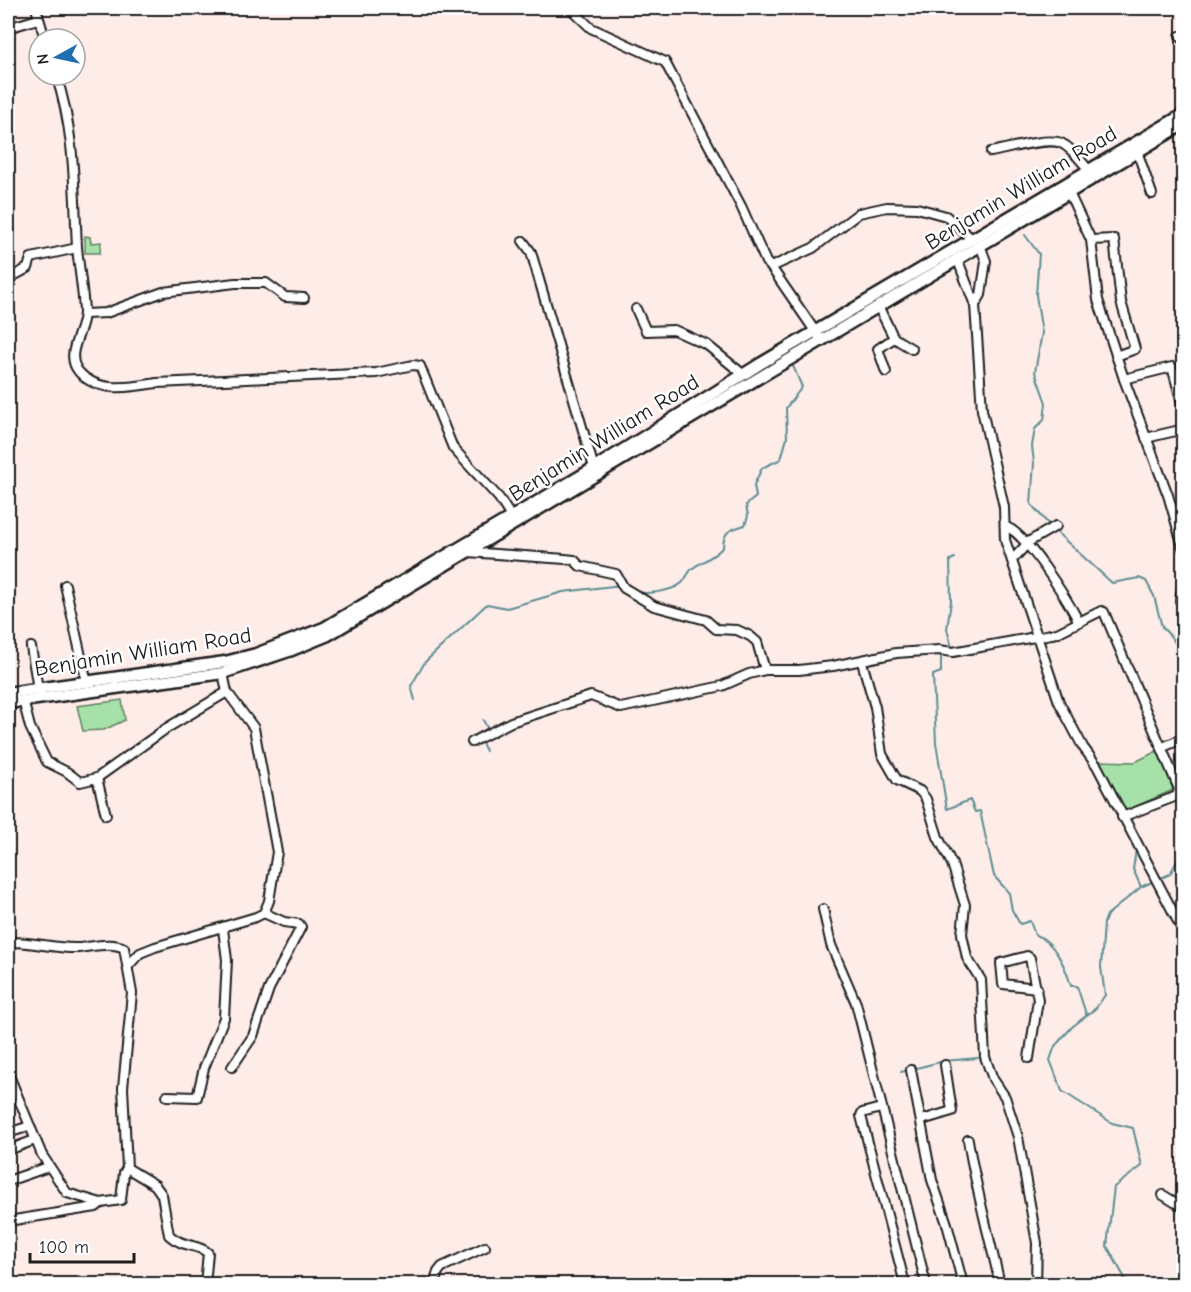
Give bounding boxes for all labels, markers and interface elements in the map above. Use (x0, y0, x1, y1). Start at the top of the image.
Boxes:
north arrow (27, 27, 87, 87)
text: N (33, 53, 53, 65)
street label: Benjamin William Road (920, 120, 1122, 256)
street label: Benjamin William Road (504, 369, 704, 507)
street label: Benjamin William Road (33, 622, 253, 682)
scale bar (30, 1226, 134, 1264)
text: 100 m (39, 1237, 89, 1258)

